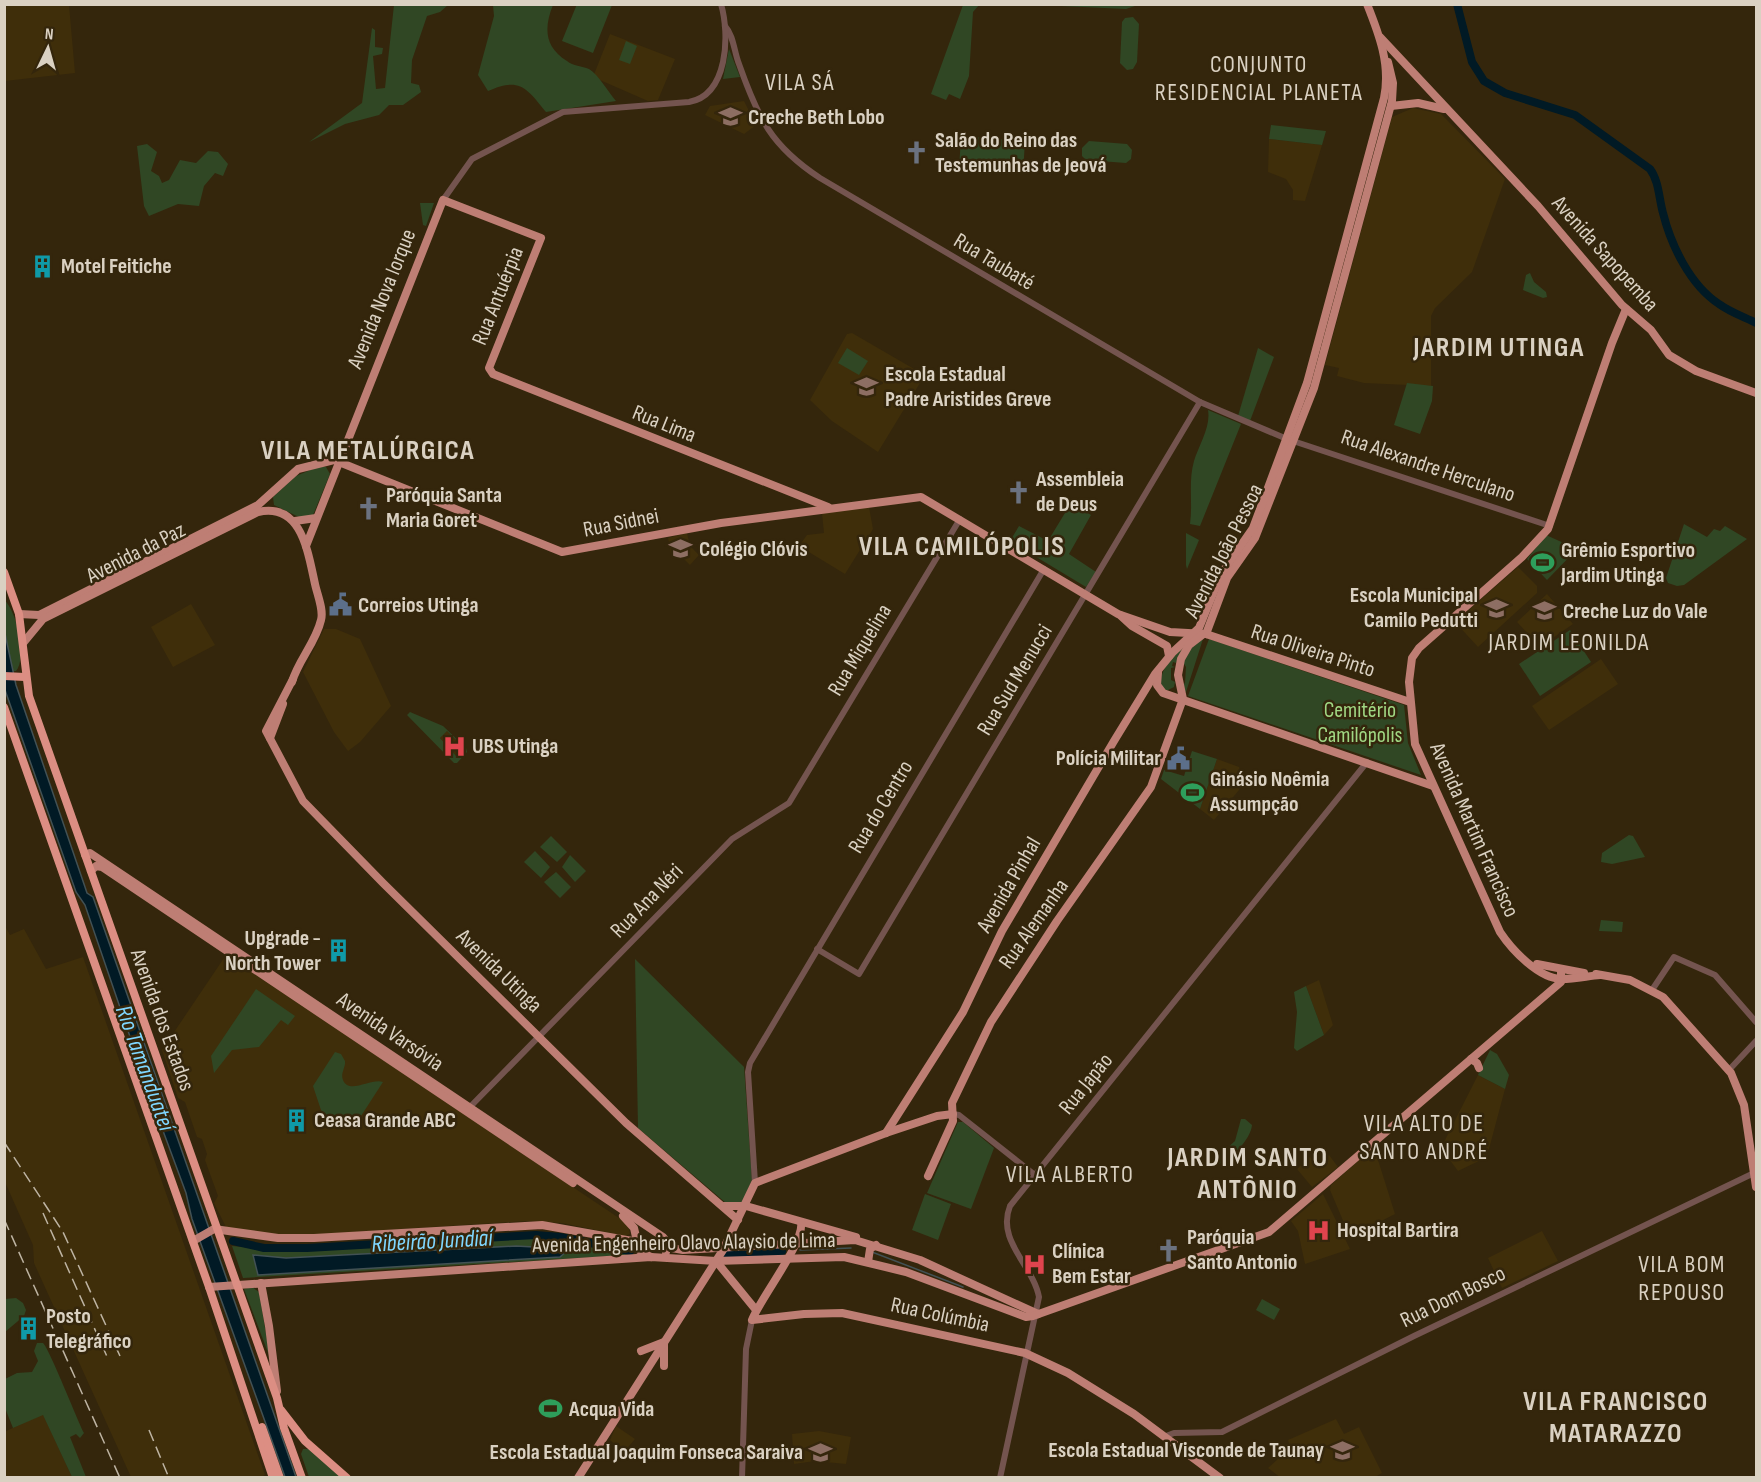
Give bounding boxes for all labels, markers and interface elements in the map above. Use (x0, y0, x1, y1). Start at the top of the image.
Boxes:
north arrow (18, 18, 78, 78)
text: N (44, 25, 54, 44)
district label: CONJUNTO RESIDENCIAL PLANETA (1155, 50, 1363, 107)
district label: VILA SÁ (765, 68, 835, 97)
school or university icon: Creche Beth Lobo (717, 104, 743, 130)
place label: Creche Beth Lobo (748, 104, 885, 131)
place label: Salão do Reino das Testemunhas de Jeová (935, 127, 1106, 179)
church icon: Salão do Reino das Testemunhas de Jeová (904, 140, 930, 166)
street label: Avenida Sapopemba (1545, 190, 1664, 318)
street label: Avenida Nova Iorque (341, 225, 422, 374)
street label: Rua Taubaté (949, 227, 1039, 297)
street label: Rua Antuérpia (466, 243, 530, 349)
building icon: Motel Feitiche (30, 253, 56, 279)
place label: Motel Feitiche (61, 253, 172, 280)
district label: JARDIM UTINGA (1412, 331, 1585, 364)
place label: Escola Estadual Padre Aristides Greve (885, 361, 1052, 413)
school or university icon: Escola Estadual Padre Aristides Greve (854, 374, 880, 400)
street label: Rua Lima (628, 399, 700, 449)
street label: Rua Alexandre Herculano (1337, 424, 1519, 508)
district label: VILA METALÚRGICA (261, 434, 475, 467)
place label: Assembleia de Deus (1035, 466, 1124, 518)
church icon: Assembleia de Deus (1005, 479, 1031, 505)
street label: Avenida João Pessoa (1178, 479, 1269, 623)
place label: Paróquia Santa Maria Goret (386, 482, 502, 534)
church icon: Paróquia Santa Maria Goret (355, 495, 381, 521)
street label: Rua Sidnei (581, 502, 661, 544)
street label: Avenida da Paz (81, 517, 190, 590)
district label: VILA CAMILÓPOLIS (859, 530, 1065, 563)
school or university icon: Colégio Clóvis (668, 536, 694, 562)
place label: Colégio Clóvis (699, 536, 808, 563)
place label: Grêmio Esportivo Jardim Utinga (1560, 537, 1695, 589)
sports icon: Grêmio Esportivo Jardim Utinga (1530, 550, 1556, 576)
place label: Escola Municipal Camilo Pedutti (1350, 582, 1478, 634)
public building icon: Correios Utinga (327, 592, 353, 618)
place label: Correios Utinga (358, 592, 478, 619)
school or university icon: Escola Municipal Camilo Pedutti (1483, 595, 1509, 621)
school or university icon: Creche Luz do Vale (1532, 598, 1558, 624)
place label: Creche Luz do Vale (1563, 598, 1708, 625)
street label: Rua Miquelina (822, 599, 898, 701)
street label: Rua Oliveira Pinto (1248, 618, 1378, 684)
street label: Rua Sud Menucci (971, 620, 1059, 740)
district label: JARDIM LEONILDA (1487, 628, 1650, 657)
park label: Cemitério Camilópolis (1318, 697, 1403, 749)
hospital icon: UBS Utinga (441, 733, 467, 759)
place label: UBS Utinga (472, 733, 558, 760)
street label: Avenida Martim Francisco (1423, 738, 1525, 922)
place label: Polícia Militar (1056, 745, 1161, 772)
public building icon: Polícia Militar (1166, 745, 1192, 771)
street label: Rua do Centro (843, 756, 919, 858)
place label: Ginásio Noêmia Assumpção (1209, 766, 1330, 818)
sports icon: Ginásio Noêmia Assumpção (1179, 779, 1205, 805)
street label: Avenida Pinhal (970, 832, 1047, 938)
street label: Rua Ana Néri (605, 858, 689, 944)
street label: Rua Alemanha (993, 874, 1075, 974)
street label: Avenida Utinga (450, 923, 548, 1019)
place label: Upgrade - North Tower (225, 925, 321, 977)
building icon: Upgrade - North Tower (326, 938, 352, 964)
street label: Avenida dos Estados (124, 944, 200, 1095)
street label: Avenida Varsóvia (331, 986, 448, 1077)
water label: Rio Tamanduateí (109, 1001, 182, 1137)
street label: Rua Japão (1053, 1048, 1119, 1120)
building icon: Ceasa Grande ABC (283, 1107, 309, 1133)
place label: Ceasa Grande ABC (314, 1107, 456, 1134)
district label: VILA ALTO DE SANTO ANDRÉ (1359, 1109, 1489, 1166)
district label: JARDIM SANTO ANTÔNIO (1166, 1141, 1329, 1206)
district label: VILA ALBERTO (1006, 1160, 1134, 1189)
hospital icon: Hospital Bartira (1306, 1217, 1332, 1243)
place label: Hospital Bartira (1337, 1217, 1459, 1244)
water label: Ribeirão Jundiaí (371, 1223, 496, 1259)
place label: Paróquia Santo Antonio (1187, 1224, 1297, 1276)
street label: Avenida Engenheiro Olavo Alaysio de Lima (531, 1227, 836, 1259)
church icon: Paróquia Santo Antonio (1156, 1237, 1182, 1263)
place label: Clínica Bem Estar (1052, 1238, 1131, 1290)
district label: VILA BOM REPOUSO (1638, 1250, 1726, 1307)
hospital icon: Clínica Bem Estar (1021, 1251, 1047, 1277)
street label: Rua Dom Bosco (1396, 1260, 1510, 1334)
street label: Rua Colúmbia (888, 1291, 992, 1339)
place label: Posto Telegráfico (46, 1303, 131, 1355)
building icon: Posto Telegráfico (15, 1316, 41, 1342)
district label: VILA FRANCISCO MATARAZZO (1523, 1385, 1709, 1450)
sports icon: Acqua Vida (538, 1396, 564, 1422)
place label: Acqua Vida (568, 1396, 654, 1423)
place label: Escola Estadual Visconde de Taunay (1048, 1437, 1324, 1464)
school or university icon: Escola Estadual Visconde de Taunay (1329, 1437, 1355, 1463)
place label: Escola Estadual Joaquim Fonseca Saraiva (489, 1439, 803, 1466)
school or university icon: Escola Estadual Joaquim Fonseca Saraiva (808, 1439, 834, 1465)

